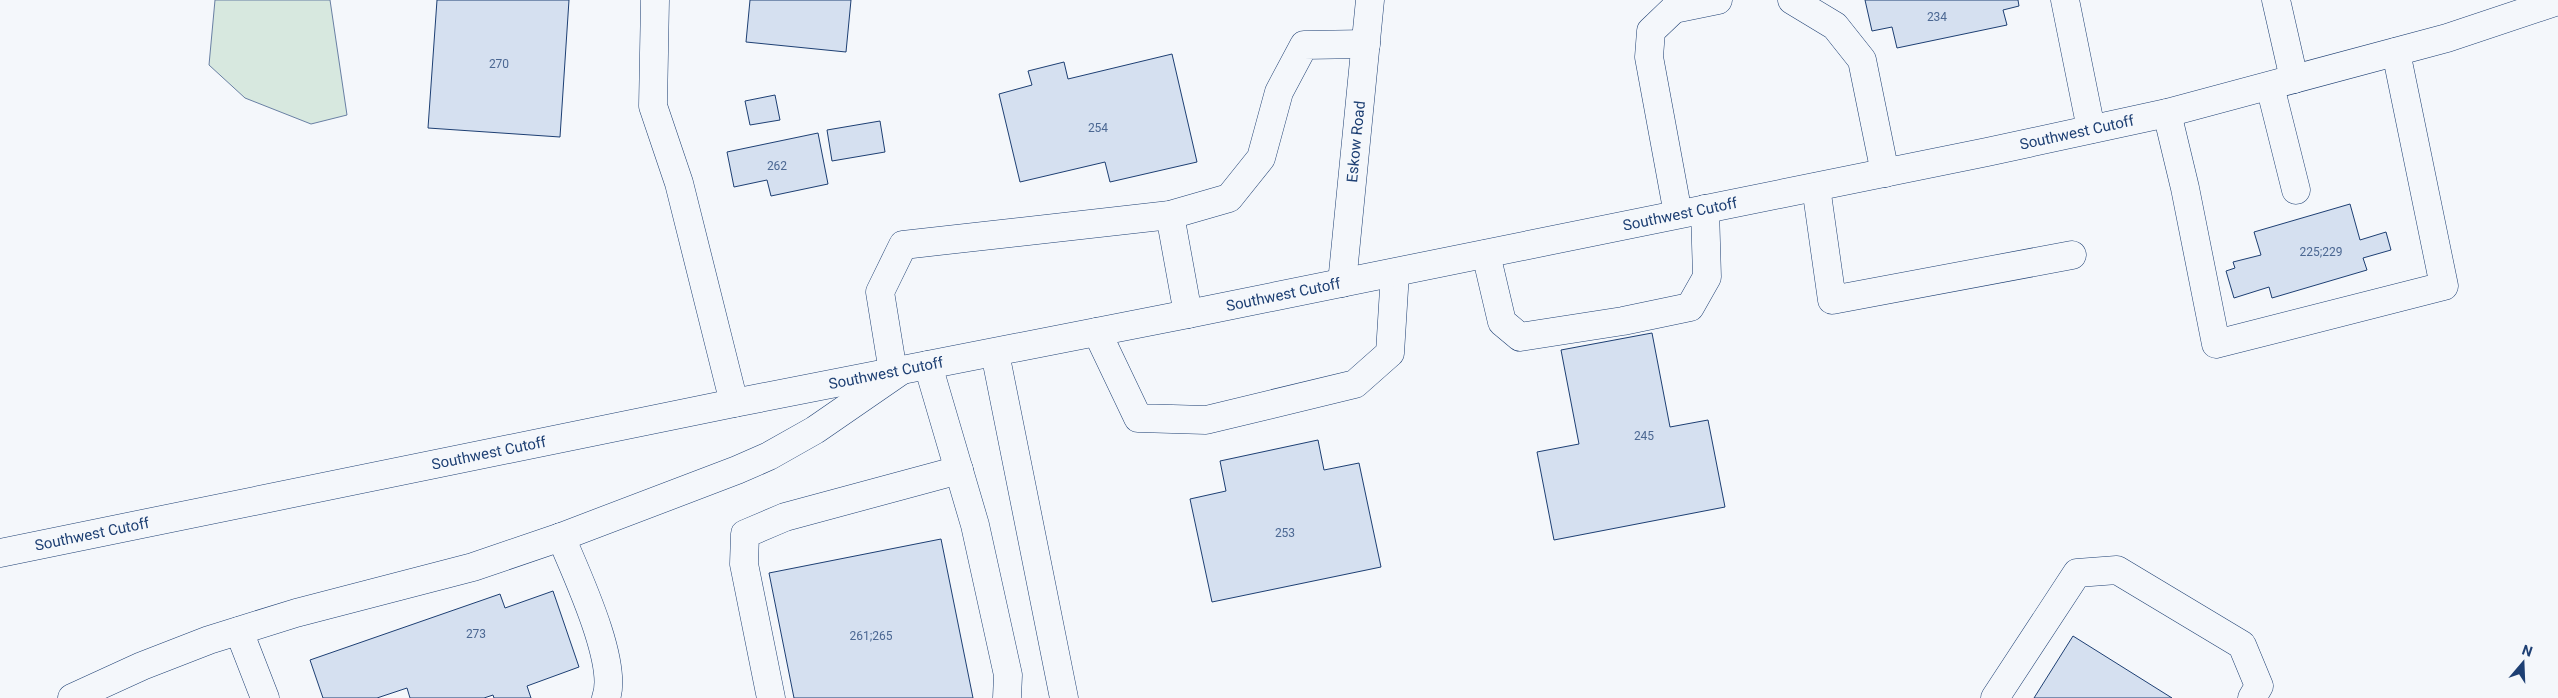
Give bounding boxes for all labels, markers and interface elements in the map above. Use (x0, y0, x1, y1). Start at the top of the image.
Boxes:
house number: 234 (1927, 10, 1947, 24)
house number: 270 (489, 57, 509, 71)
street label: Eskow Road (1343, 100, 1369, 183)
street label: Southwest Cutoff (2018, 111, 2136, 154)
house number: 254 (1088, 121, 1108, 135)
house number: 262 (767, 159, 787, 173)
street label: Southwest Cutoff (1621, 194, 1740, 235)
house number: 225;229 (2299, 245, 2343, 259)
street label: Southwest Cutoff (1224, 274, 1343, 315)
street label: Southwest Cutoff (827, 353, 946, 393)
house number: 245 (1634, 429, 1654, 443)
street label: Southwest Cutoff (430, 432, 548, 474)
street label: Southwest Cutoff (33, 514, 152, 555)
house number: 253 (1275, 526, 1295, 540)
house number: 273 (466, 627, 486, 641)
house number: 261;265 (849, 629, 893, 643)
north arrow (2498, 638, 2548, 688)
text: N (2520, 642, 2535, 660)

